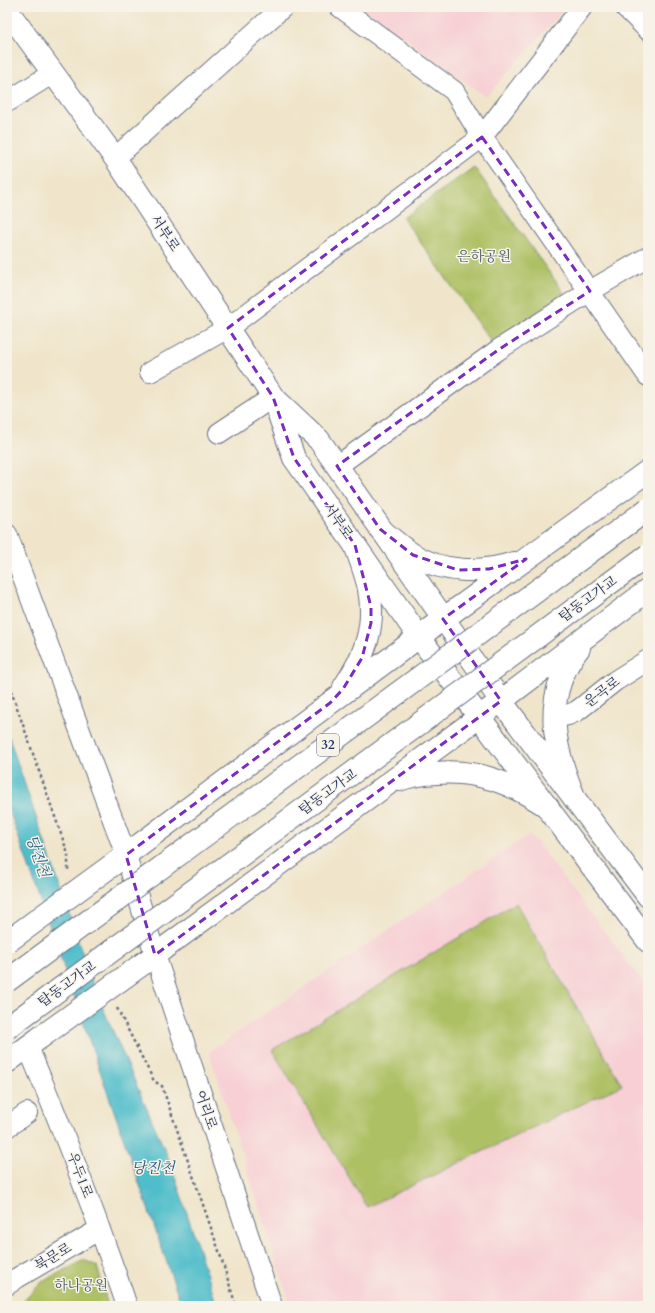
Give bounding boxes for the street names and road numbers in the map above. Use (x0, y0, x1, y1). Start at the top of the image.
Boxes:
street label: 서부로 (146, 211, 184, 256)
street label: 서부로 (319, 499, 358, 543)
street label: 탑동고가교 (555, 571, 621, 627)
street label: 운곡로 (580, 672, 624, 712)
road number: 32 (317, 734, 339, 756)
street label: 탑동고가교 (295, 764, 361, 820)
street label: 탑동고가교 (34, 956, 100, 1012)
street label: 어리로 (190, 1088, 222, 1133)
street label: 우두1로 (63, 1149, 98, 1201)
street label: 북문로 (31, 1238, 76, 1276)

